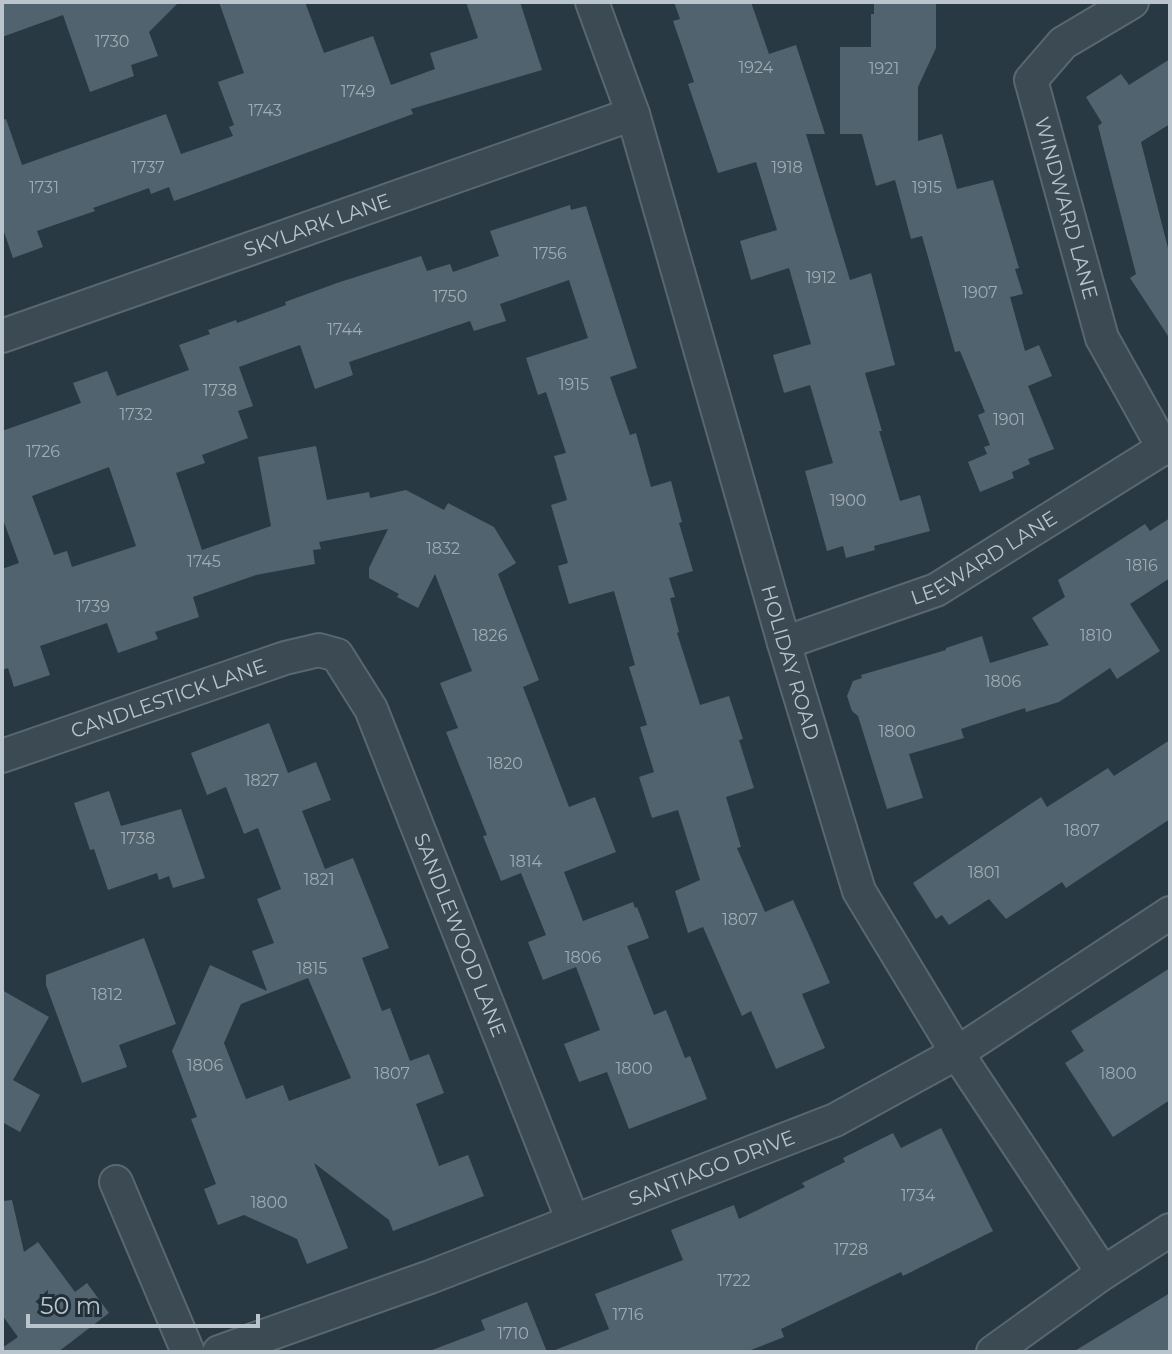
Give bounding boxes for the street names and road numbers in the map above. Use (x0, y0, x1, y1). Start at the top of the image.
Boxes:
street label: WINDWARD LANE (1030, 114, 1103, 302)
street label: SKYLARK LANE (241, 188, 394, 262)
street label: LEEWARD LANE (907, 506, 1061, 610)
street label: HOLIDAY ROAD (756, 582, 825, 743)
street label: CANDLESTICK LANE (67, 653, 269, 743)
street label: SANDLEWOOD LANE (409, 830, 511, 1041)
street label: SANTIAGO DRIVE (625, 1125, 798, 1211)

